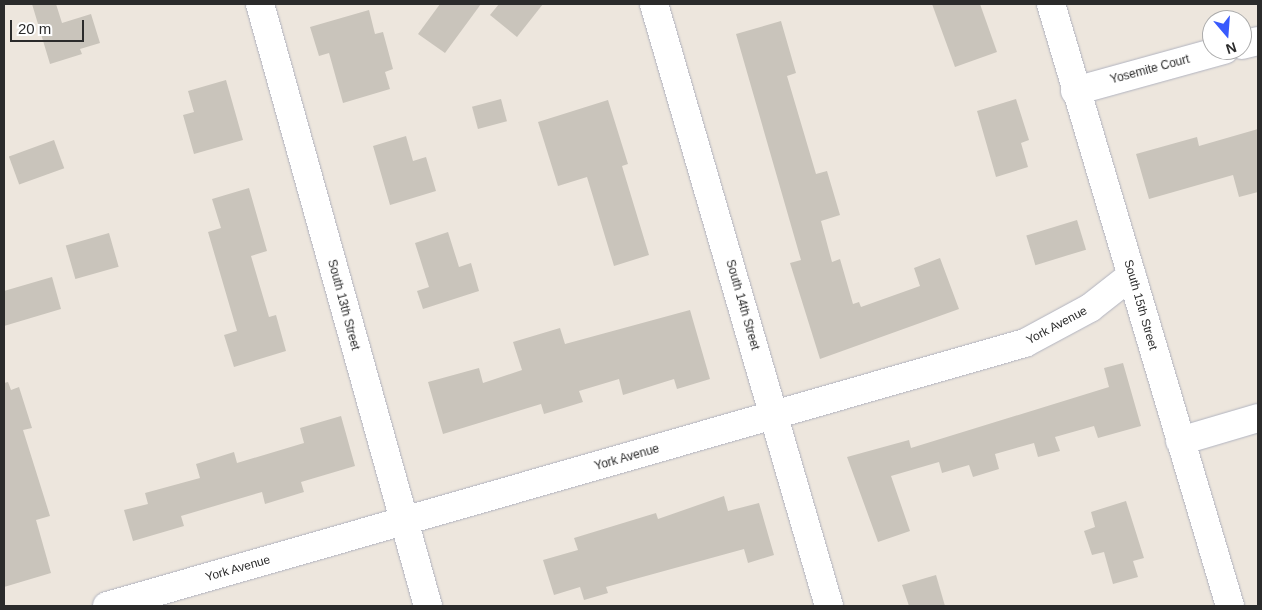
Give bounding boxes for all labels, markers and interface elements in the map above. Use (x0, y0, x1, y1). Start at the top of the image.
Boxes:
scale bar (12, 10, 86, 42)
north arrow (1202, 10, 1252, 60)
text: 20 m (18, 20, 51, 37)
text: N (1224, 39, 1239, 57)
street label: Yosemite Court (1109, 52, 1191, 88)
street label: South 13th Street (324, 258, 362, 352)
street label: South 14th Street (722, 258, 762, 352)
street label: South 15th Street (1120, 258, 1160, 352)
street label: York Avenue (1024, 304, 1090, 348)
street label: York Avenue (593, 442, 661, 474)
street label: York Avenue (204, 553, 272, 585)

